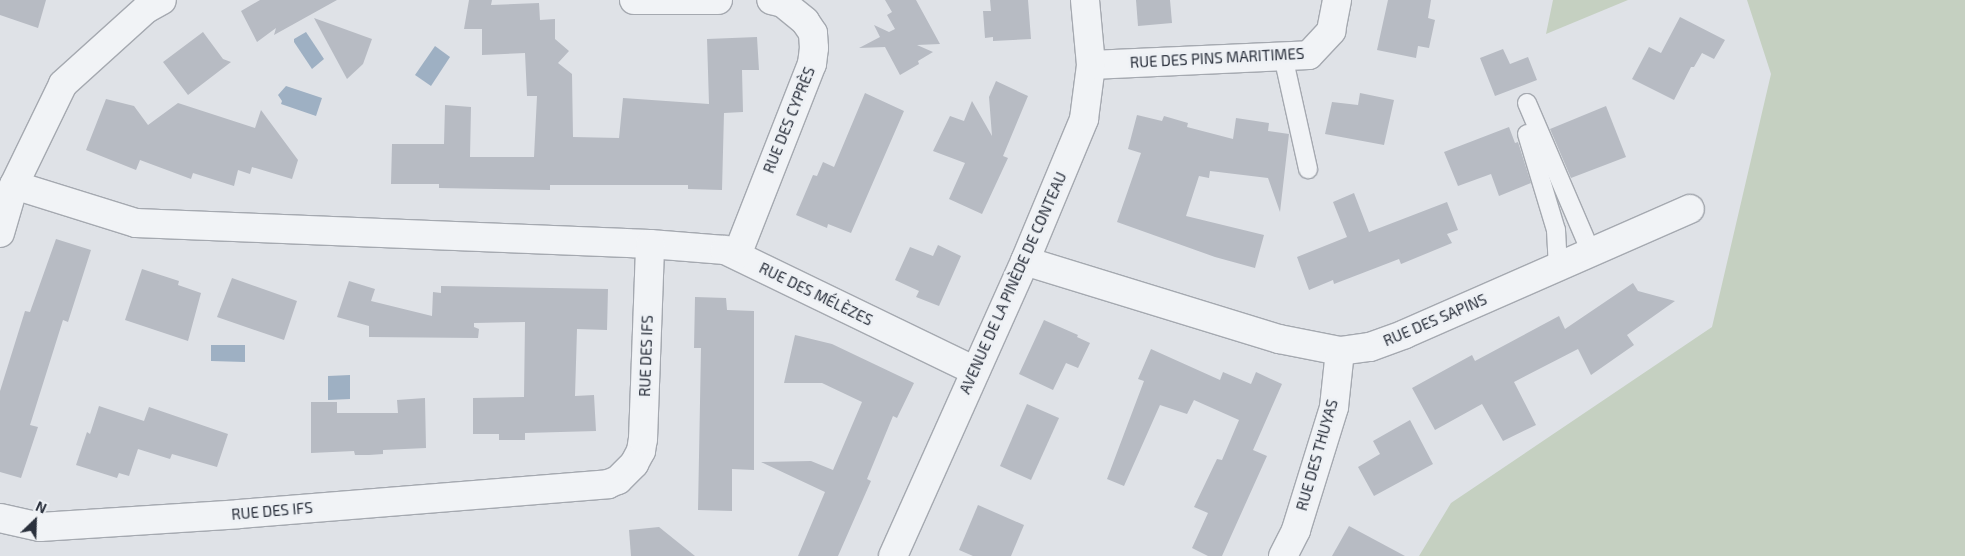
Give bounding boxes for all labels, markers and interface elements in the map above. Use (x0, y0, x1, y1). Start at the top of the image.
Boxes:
street label: RUE DES PINS MARITIMES (1129, 44, 1305, 72)
street label: RUE DES CYPRÈS (759, 64, 819, 176)
street label: AVENUE DE LA PINÈDE DE CONTEAU (956, 169, 1070, 397)
street label: RUE DES MÉLÈZES (756, 259, 876, 329)
street label: RUE DES SAPINS (1381, 290, 1489, 350)
street label: RUE DES IFS (636, 315, 656, 397)
street label: RUE DES THUYAS (1292, 397, 1342, 513)
north arrow (10, 496, 60, 546)
text: N (33, 497, 49, 517)
street label: RUE DES IFS (231, 498, 313, 524)

